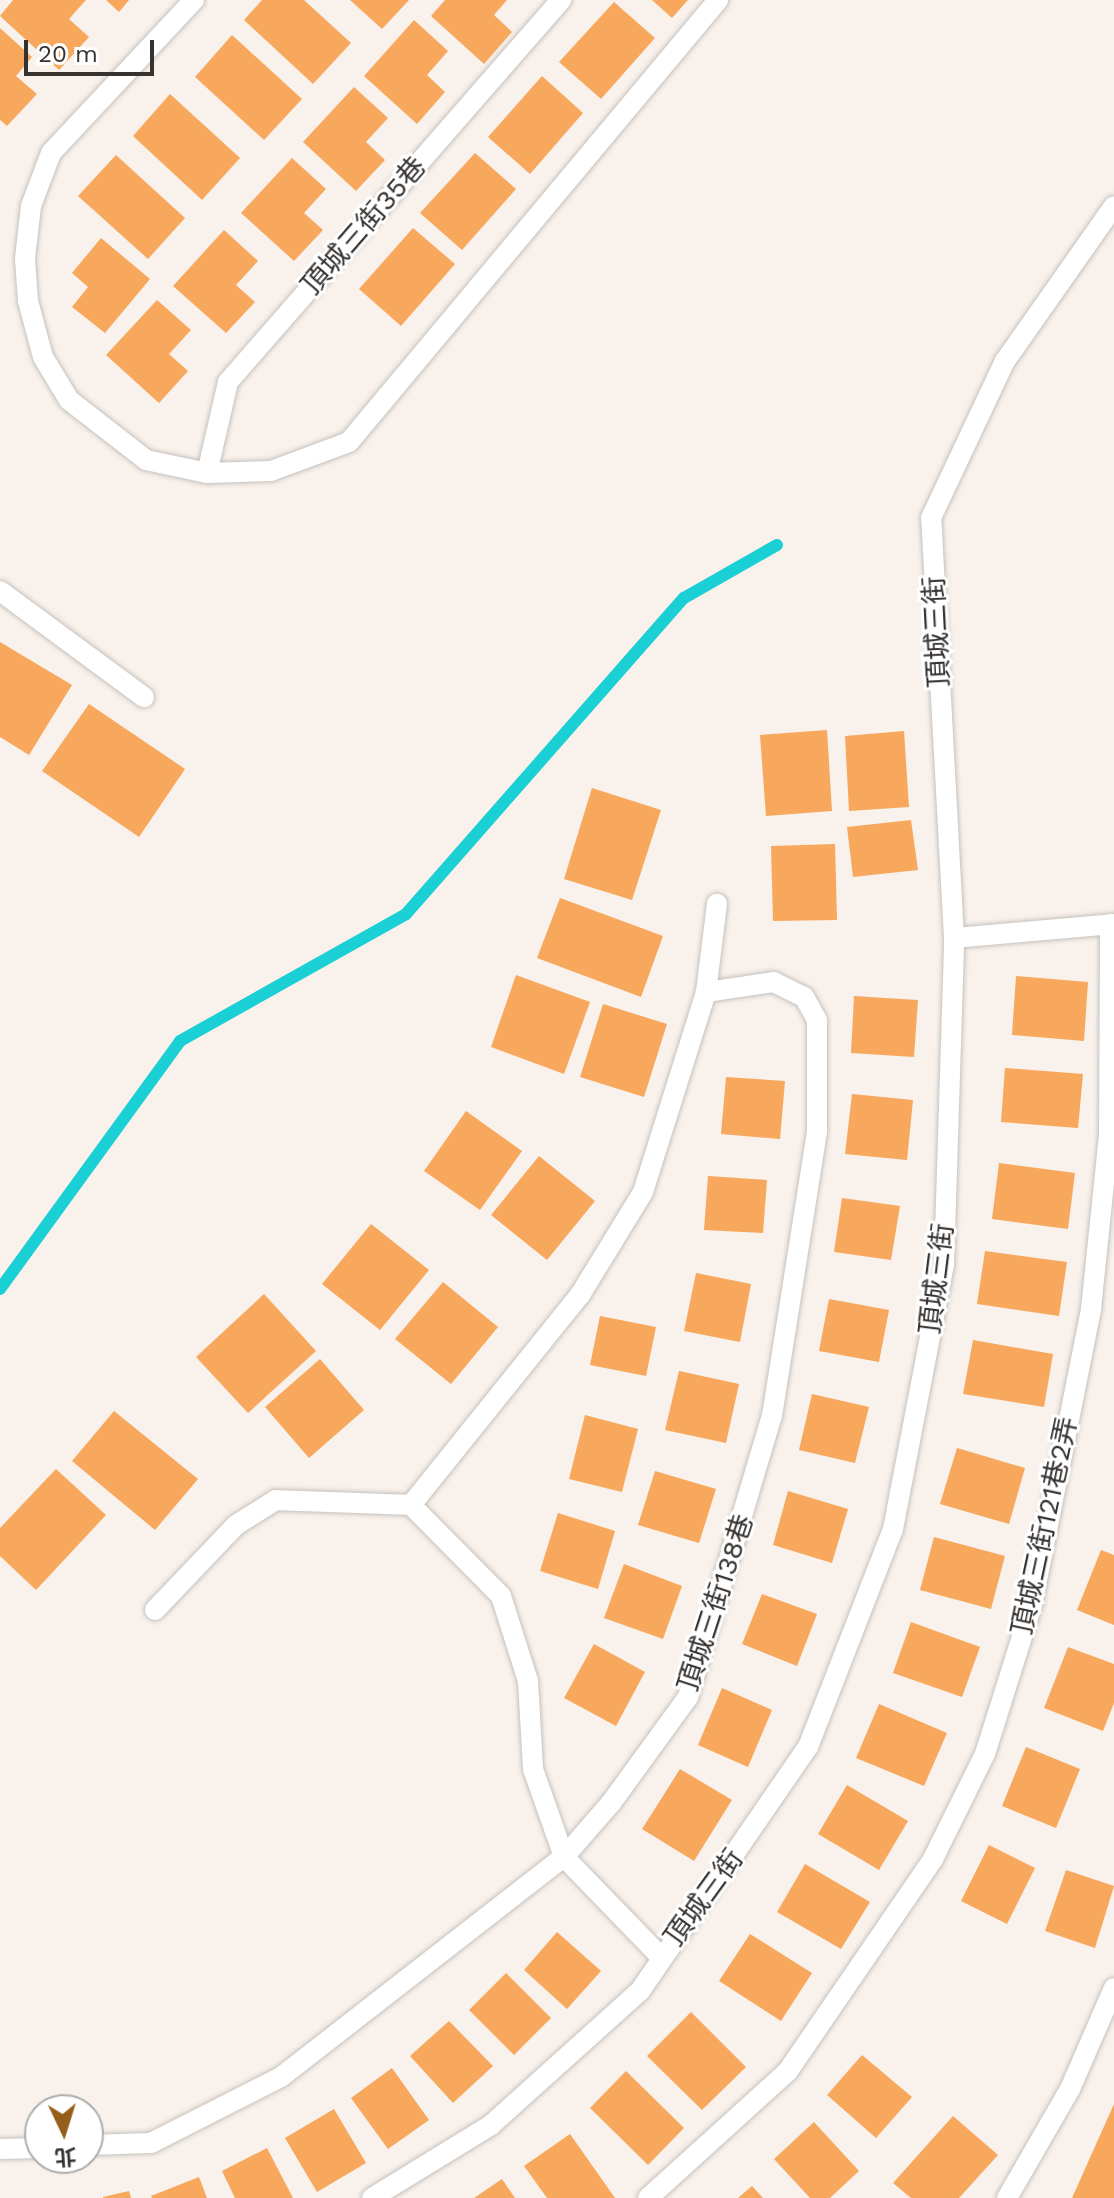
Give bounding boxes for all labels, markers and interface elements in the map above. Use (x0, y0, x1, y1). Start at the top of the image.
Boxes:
scale bar (28, 24, 158, 74)
text: 20 m (38, 40, 98, 68)
street label: 頂城三街35巷 (295, 150, 433, 302)
street label: 頂城三街 (917, 575, 957, 689)
street label: 頂城三街 (914, 1221, 960, 1337)
street label: 頂城三街121巷2弄 (1005, 1414, 1085, 1638)
street label: 頂城三街138巷 (672, 1510, 760, 1696)
street label: 頂城三街 (657, 1843, 751, 1953)
north arrow (24, 2094, 104, 2174)
text: 北 (54, 2143, 77, 2170)

